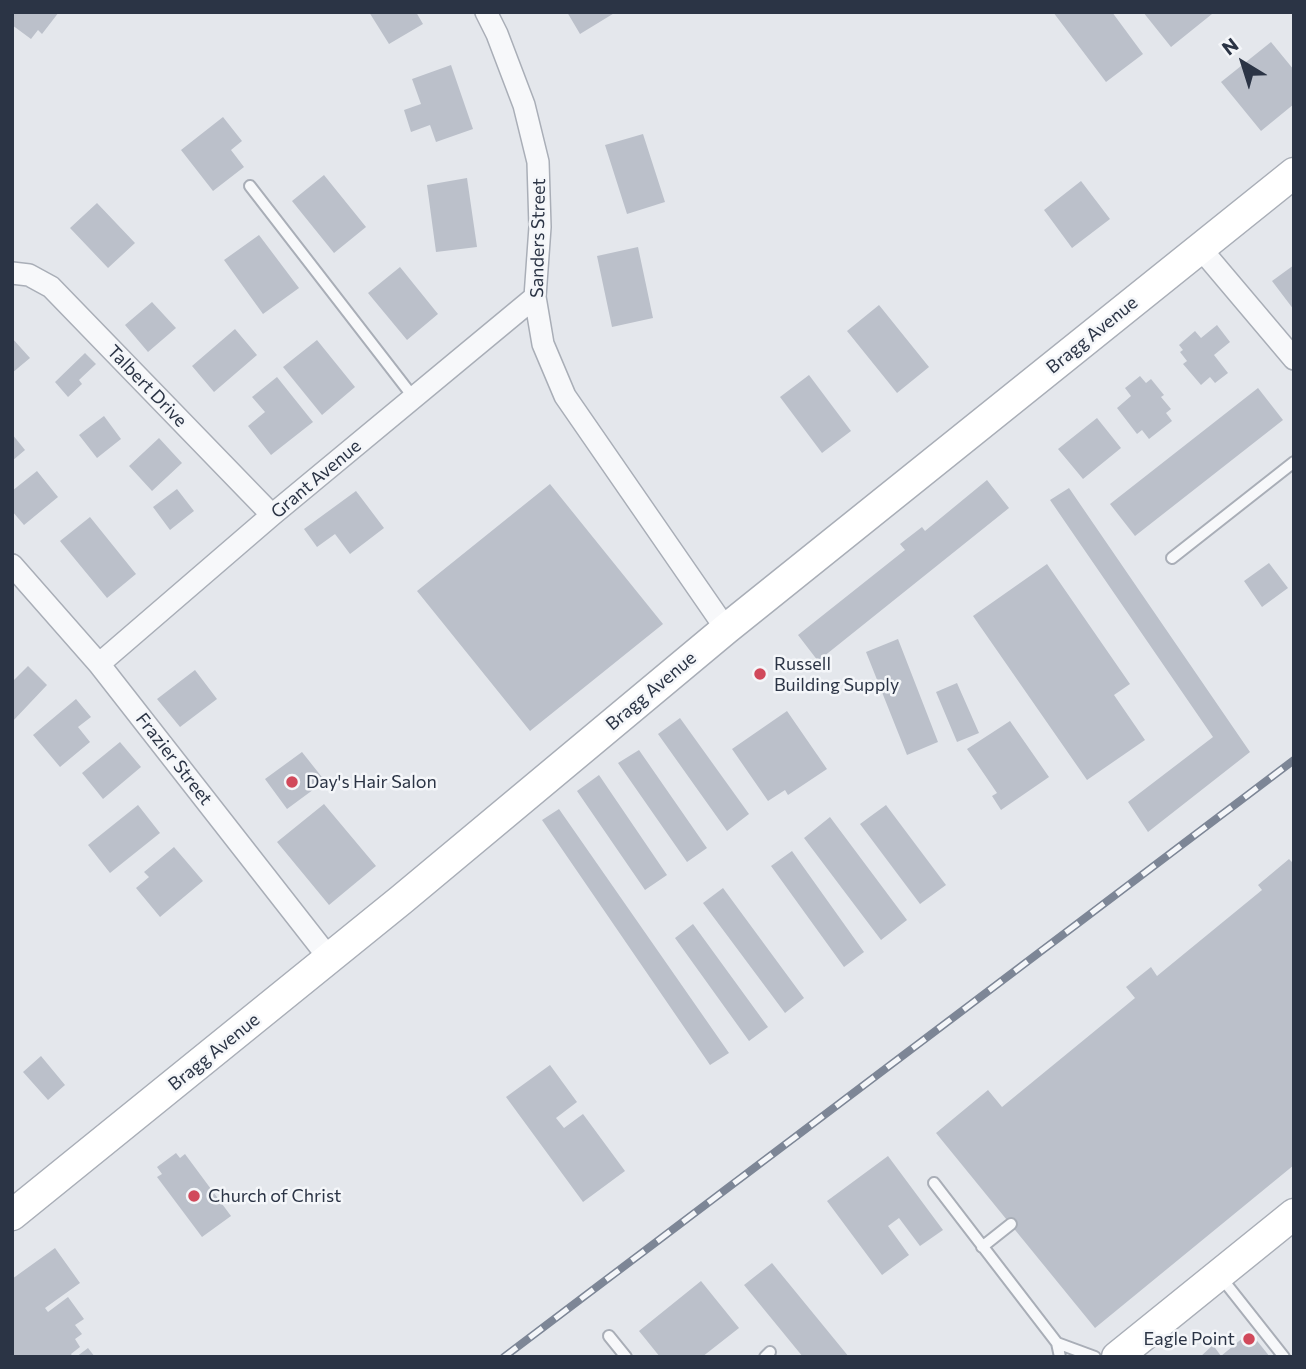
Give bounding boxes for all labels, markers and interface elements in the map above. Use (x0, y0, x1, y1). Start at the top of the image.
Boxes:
north arrow (1208, 28, 1278, 98)
text: N (1217, 33, 1242, 60)
street label: Sanders Street (526, 178, 550, 298)
street label: Bragg Avenue (1042, 292, 1142, 378)
street label: Talbert Drive (103, 341, 191, 431)
street label: Grant Avenue (267, 435, 365, 523)
street label: Bragg Avenue (602, 647, 700, 735)
place label: Russell Building Supply (774, 653, 899, 696)
marker: Russell Building Supply (752, 666, 768, 682)
street label: Frazier Street (131, 709, 217, 809)
place label: Day's Hair Salon (306, 771, 437, 793)
marker: Day's Hair Salon (284, 774, 300, 790)
street label: Bragg Avenue (164, 1009, 264, 1095)
place label: Church of Christ (208, 1185, 341, 1207)
marker: Church of Christ (186, 1188, 202, 1204)
place label: Eagle Point (1144, 1328, 1235, 1350)
marker: Eagle Point (1241, 1331, 1257, 1347)

